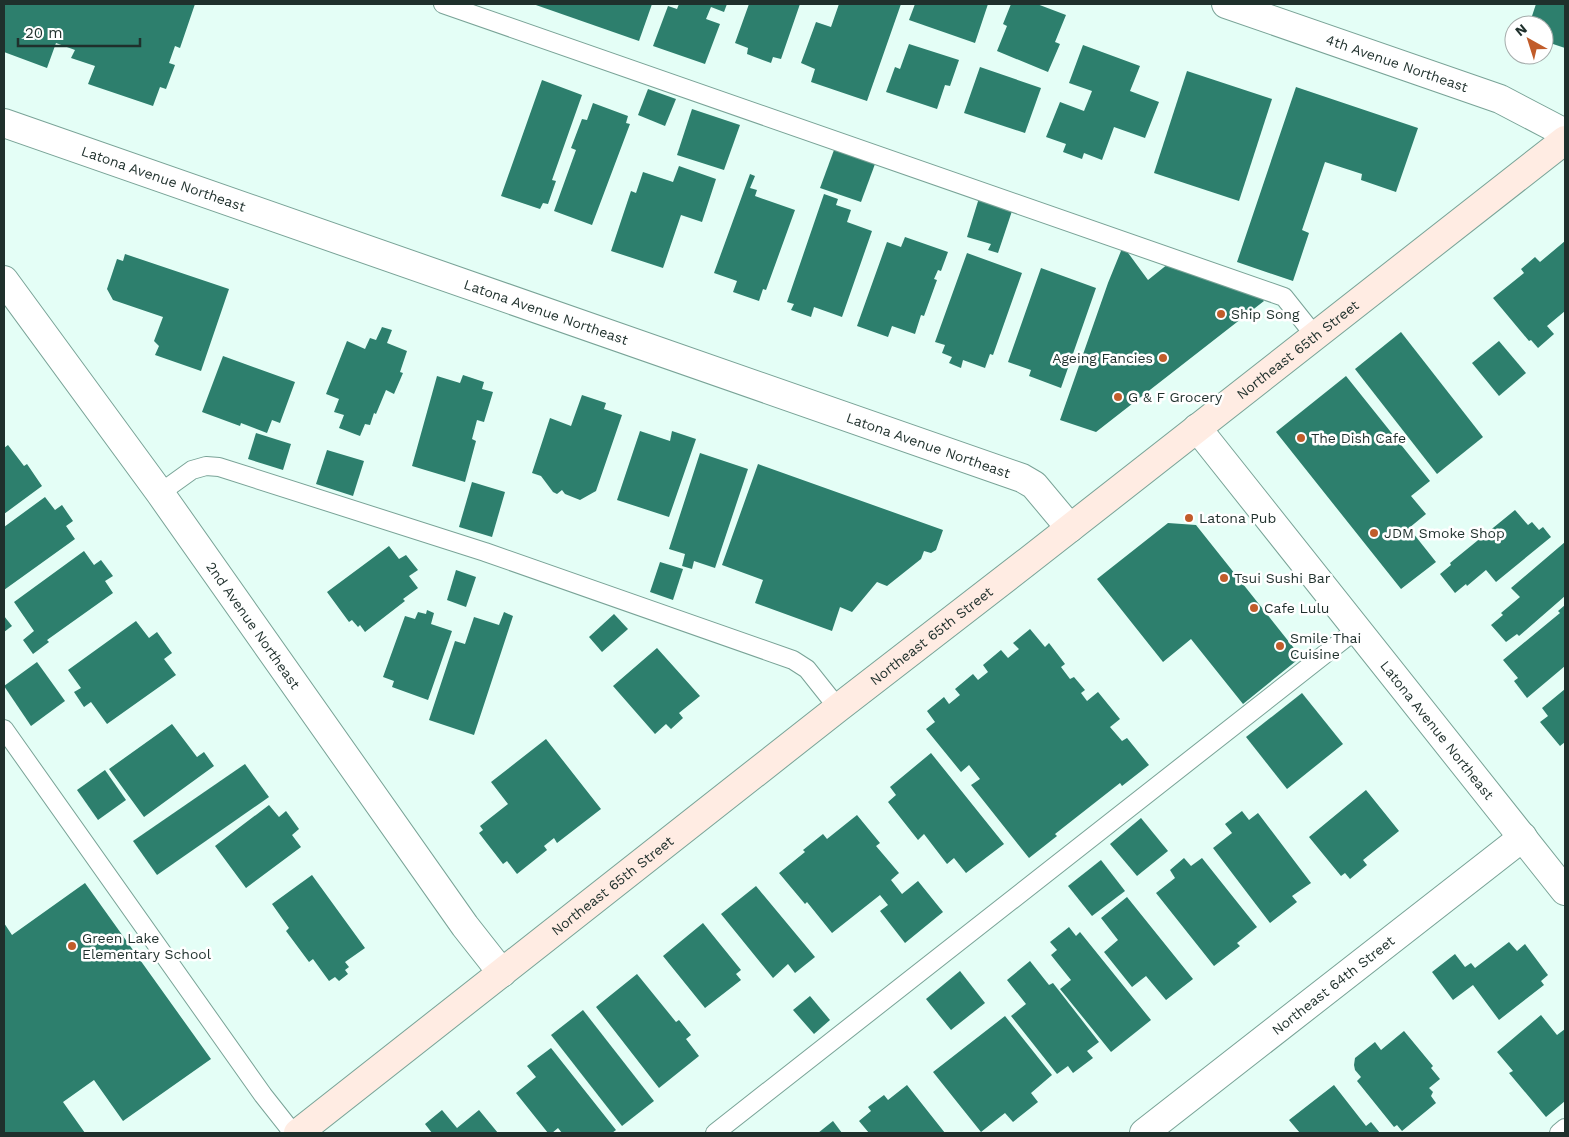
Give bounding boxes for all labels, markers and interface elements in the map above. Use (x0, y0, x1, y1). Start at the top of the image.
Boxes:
scale bar (18, 15, 140, 47)
north arrow (1504, 15, 1554, 65)
text: N (1512, 20, 1530, 39)
text: 20 m (25, 24, 63, 42)
street label: 4th Avenue Northeast (1324, 31, 1470, 95)
street label: Latona Avenue Northeast (79, 143, 248, 215)
street label: Latona Avenue Northeast (462, 276, 630, 348)
street label: Northeast 65th Street (1233, 297, 1362, 402)
place label: Ship Song (1231, 306, 1300, 322)
marker: Ship Song (1215, 308, 1227, 320)
place label: Ageing Fancies (1052, 350, 1153, 366)
marker: Ageing Fancies (1157, 352, 1169, 364)
place label: G & F Grocery (1128, 389, 1223, 405)
marker: G & F Grocery (1112, 391, 1124, 403)
street label: Latona Avenue Northeast (844, 409, 1013, 481)
place label: The Dish Cafe (1311, 430, 1406, 446)
marker: The Dish Cafe (1295, 432, 1307, 444)
place label: Latona Pub (1199, 510, 1276, 526)
marker: Latona Pub (1183, 512, 1195, 524)
place label: JDM Smoke Shop (1384, 525, 1505, 541)
marker: JDM Smoke Shop (1368, 527, 1380, 539)
street label: 2nd Avenue Northeast (203, 559, 304, 692)
place label: Tsui Sushi Bar (1234, 570, 1331, 586)
marker: Tsui Sushi Bar (1218, 572, 1230, 584)
street label: Northeast 65th Street (867, 583, 996, 688)
place label: Cafe Lulu (1264, 600, 1329, 616)
marker: Cafe Lulu (1248, 602, 1260, 614)
place label: Smile Thai Cuisine (1290, 630, 1361, 662)
marker: Smile Thai Cuisine (1274, 640, 1286, 652)
street label: Latona Avenue Northeast (1377, 658, 1497, 803)
street label: Northeast 65th Street (548, 833, 677, 938)
place label: Green Lake Elementary School (82, 930, 212, 962)
street label: Northeast 64th Street (1269, 932, 1398, 1038)
marker: Green Lake Elementary School (66, 940, 78, 952)

